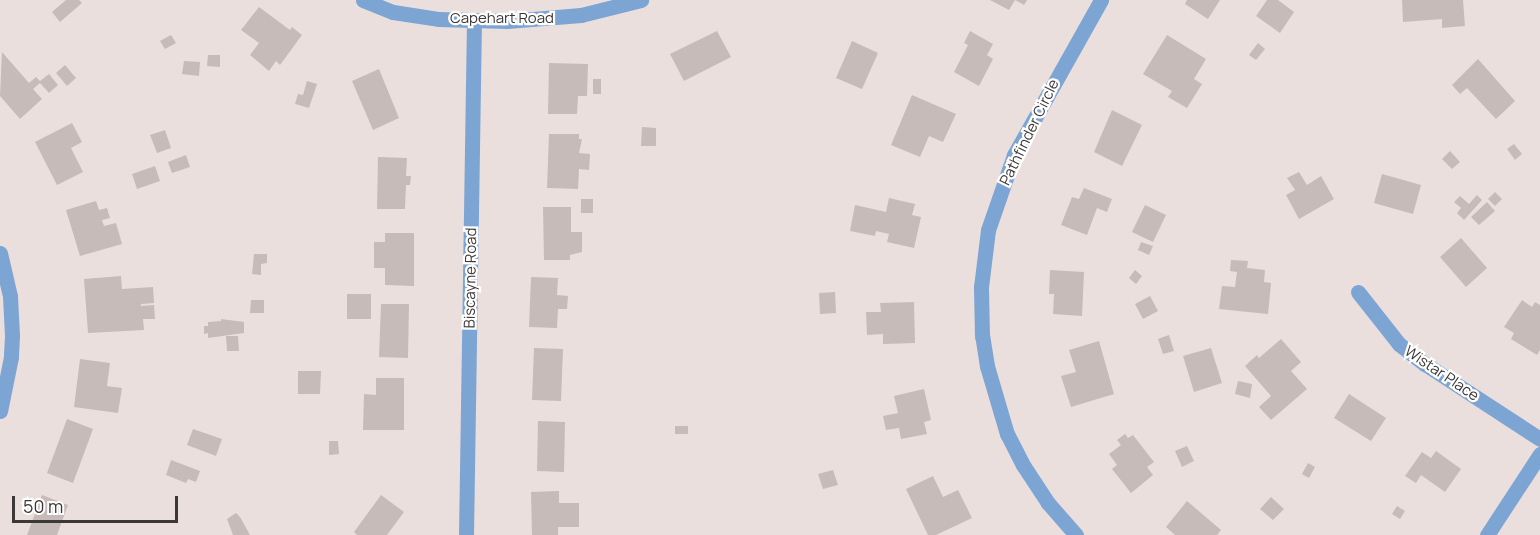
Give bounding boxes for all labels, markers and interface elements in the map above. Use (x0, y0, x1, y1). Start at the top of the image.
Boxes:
street label: Capehart Road (450, 9, 554, 27)
street label: Pathfinder Circle (996, 76, 1062, 188)
street label: Biscayne Road (460, 227, 480, 329)
street label: Wistar Place (1401, 342, 1483, 404)
scale bar (15, 484, 182, 522)
text: 50 m (23, 494, 63, 518)

